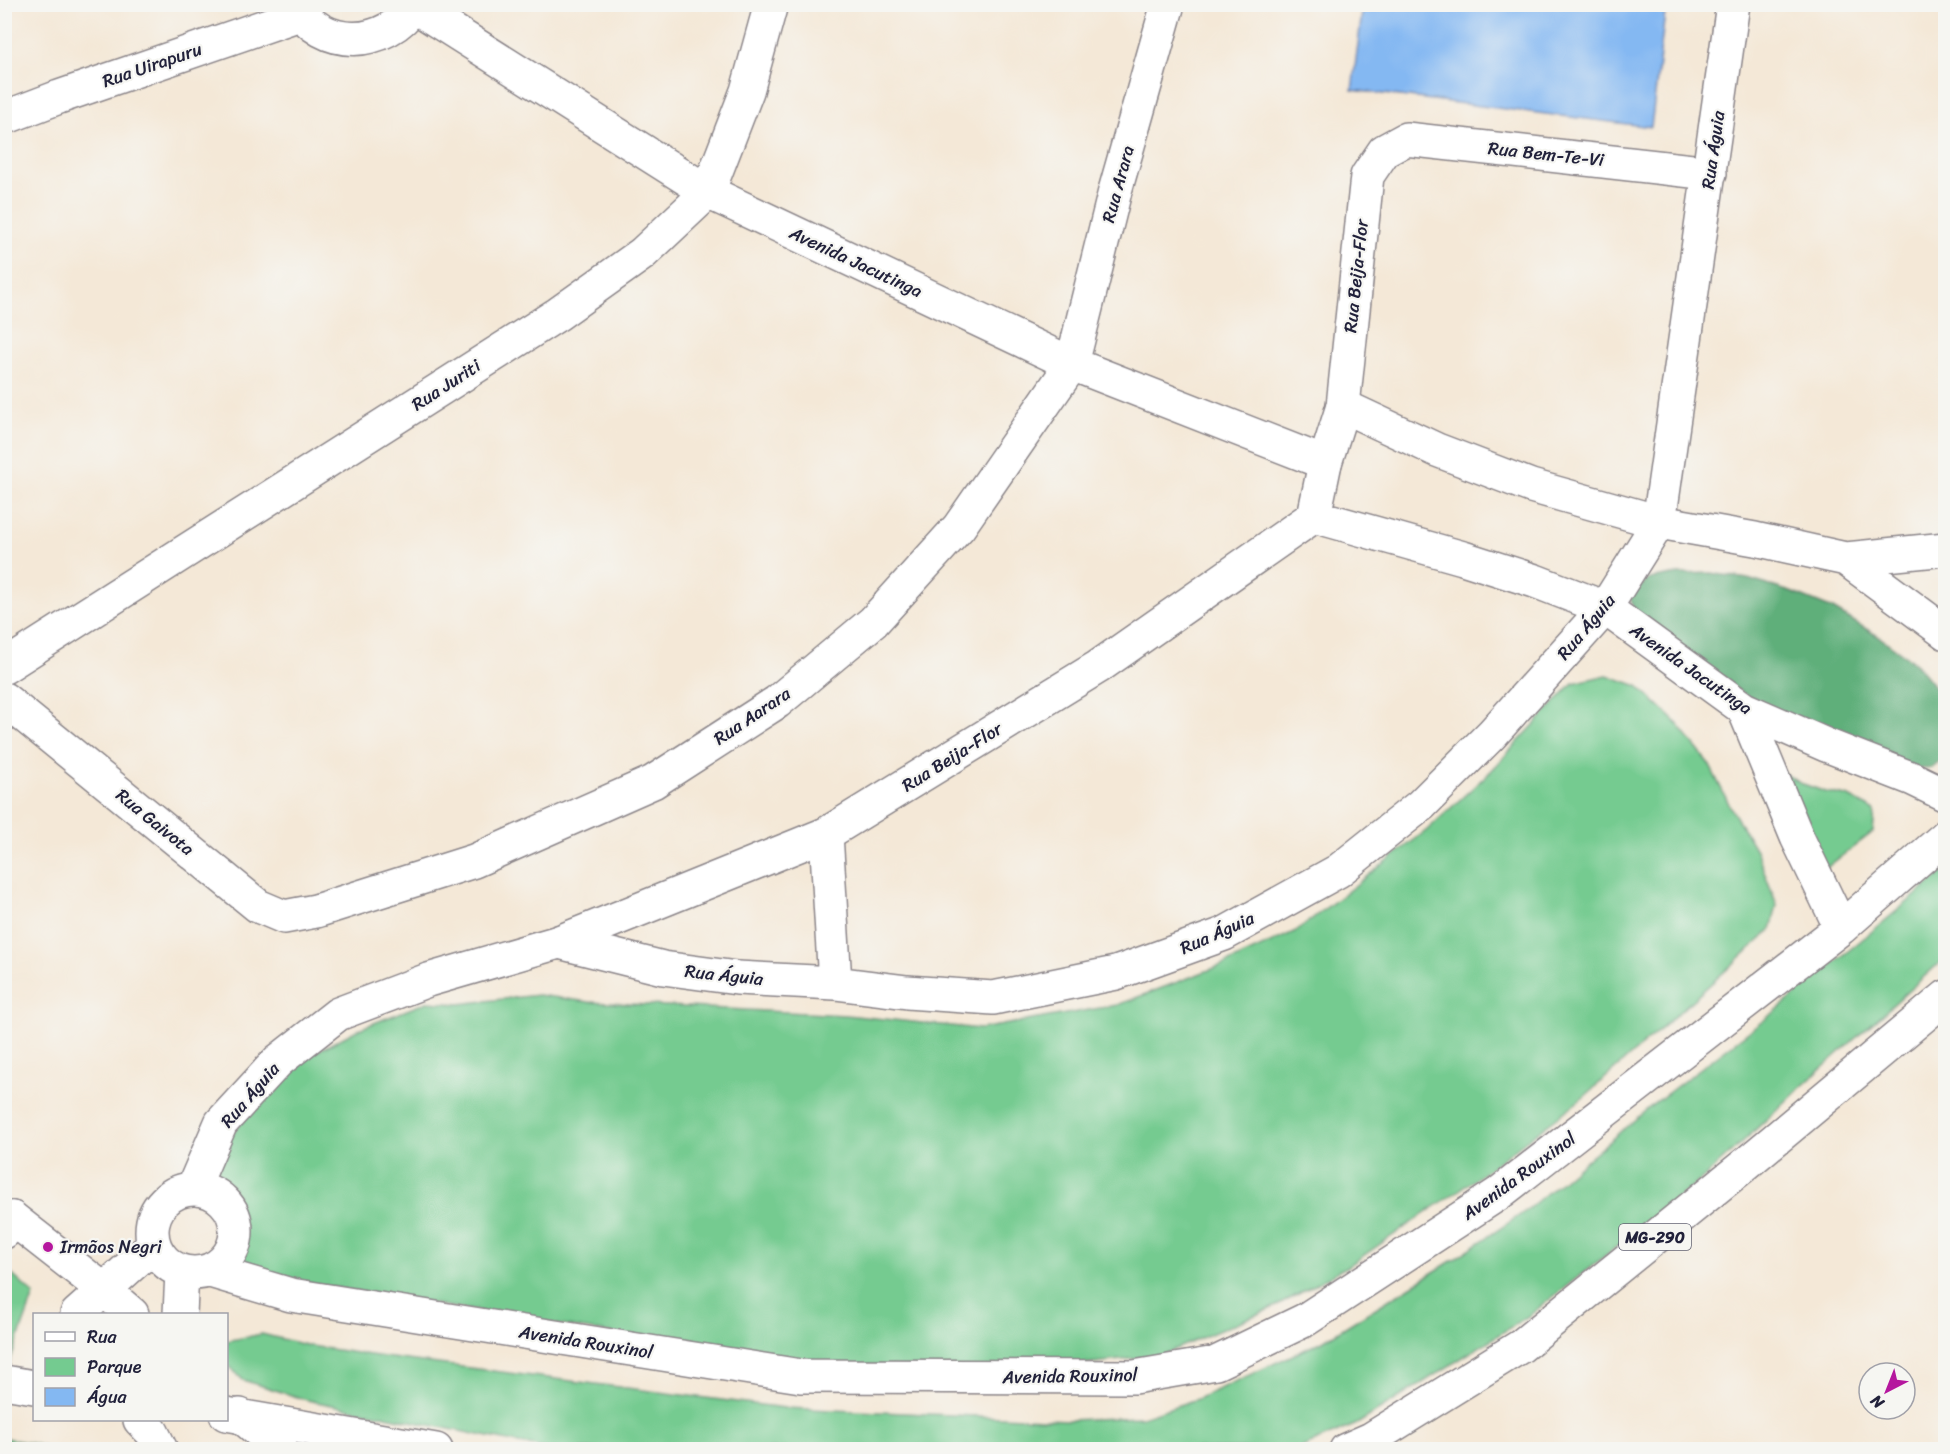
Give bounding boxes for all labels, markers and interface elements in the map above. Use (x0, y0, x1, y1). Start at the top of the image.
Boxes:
street label: Rua Uirapuru (98, 33, 207, 97)
street label: Rua Águia (1692, 108, 1734, 191)
street label: Rua Bem-Te-Vi (1487, 132, 1606, 176)
street label: Rua Arara (1092, 142, 1144, 226)
street label: Rua Beija-Flor (1334, 216, 1378, 334)
street label: Avenida Jacutinga (783, 217, 928, 307)
street label: Rua Juriti (405, 350, 488, 420)
street label: Rua Águia (1548, 586, 1624, 667)
street label: Avenida Jacutinga (1622, 614, 1759, 723)
street label: Rua Aarara (707, 678, 798, 754)
street label: Rua Beija-Flor (895, 712, 1010, 801)
street label: Rua Gaivota (108, 780, 202, 864)
street label: Rua Águia (1174, 902, 1260, 964)
street label: Rua Águia (683, 955, 766, 995)
street label: Rua Águia (212, 1054, 289, 1135)
street label: Avenida Rouxinol (1454, 1123, 1584, 1229)
road number: MG-290 (1619, 1224, 1691, 1250)
place label: Irmãos Negri (59, 1231, 163, 1263)
marker: Irmãos Negri (41, 1240, 55, 1254)
legend (33, 1313, 228, 1421)
street label: Avenida Rouxinol (516, 1315, 656, 1369)
text: Rua (87, 1321, 118, 1353)
text: Parque (87, 1351, 142, 1383)
street label: Avenida Rouxinol (1001, 1359, 1139, 1393)
north arrow (1857, 1361, 1917, 1421)
text: Água (86, 1381, 128, 1413)
text: N (1863, 1387, 1892, 1417)

